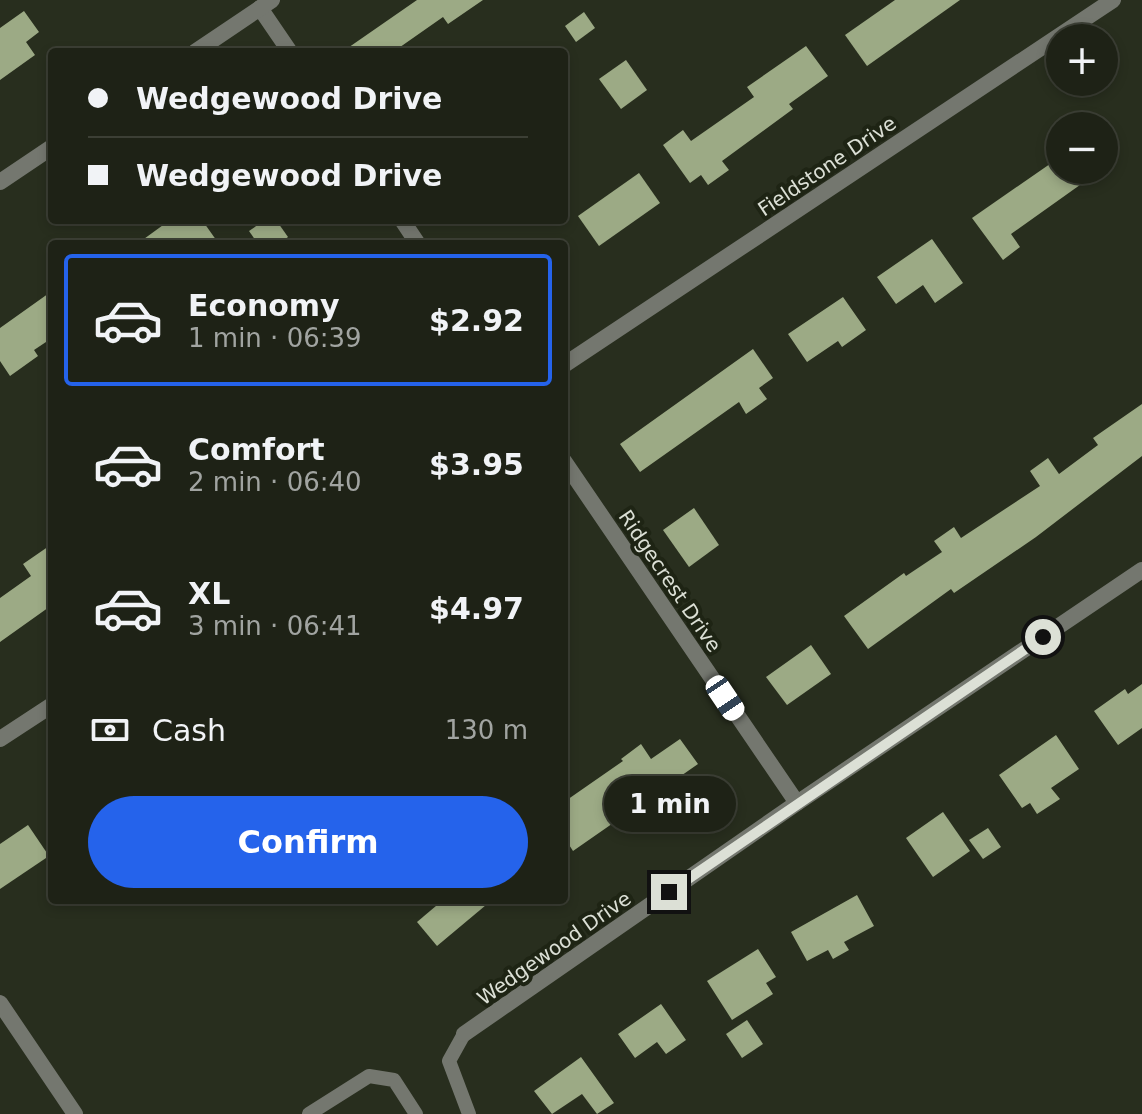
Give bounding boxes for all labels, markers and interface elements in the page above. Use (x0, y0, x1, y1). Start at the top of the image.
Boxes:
map controls (1046, 24, 1118, 184)
button: + (1046, 24, 1118, 96)
text: Wedgewood Drive (136, 81, 442, 116)
street label: Fieldstone Drive (753, 111, 901, 221)
button: − (1046, 112, 1118, 184)
text: Wedgewood Drive (136, 158, 442, 193)
icon: car (92, 284, 164, 356)
text: Economy (188, 288, 340, 323)
text: $2.92 (429, 303, 524, 338)
text: 1 min · 06:39 (188, 323, 362, 353)
icon: car (92, 428, 164, 500)
text: Comfort (188, 432, 325, 467)
text: $3.95 (429, 447, 524, 482)
text: 2 min · 06:40 (188, 467, 362, 497)
street label: Ridgecrest Drive (614, 505, 726, 657)
icon: car (92, 572, 164, 644)
text: XL (188, 576, 230, 611)
text: $4.97 (429, 591, 524, 626)
text: 3 min · 06:41 (188, 611, 362, 641)
route start (1025, 619, 1061, 655)
car (702, 671, 748, 725)
icon: cash (88, 708, 132, 752)
text: Cash (152, 713, 226, 748)
text: 130 m (445, 715, 528, 745)
callout: 1 min (603, 776, 735, 832)
text: 1 min (629, 789, 711, 819)
button: Confirm (88, 796, 528, 888)
route end (651, 874, 687, 910)
street label: Wedgewood Drive (473, 886, 635, 1010)

